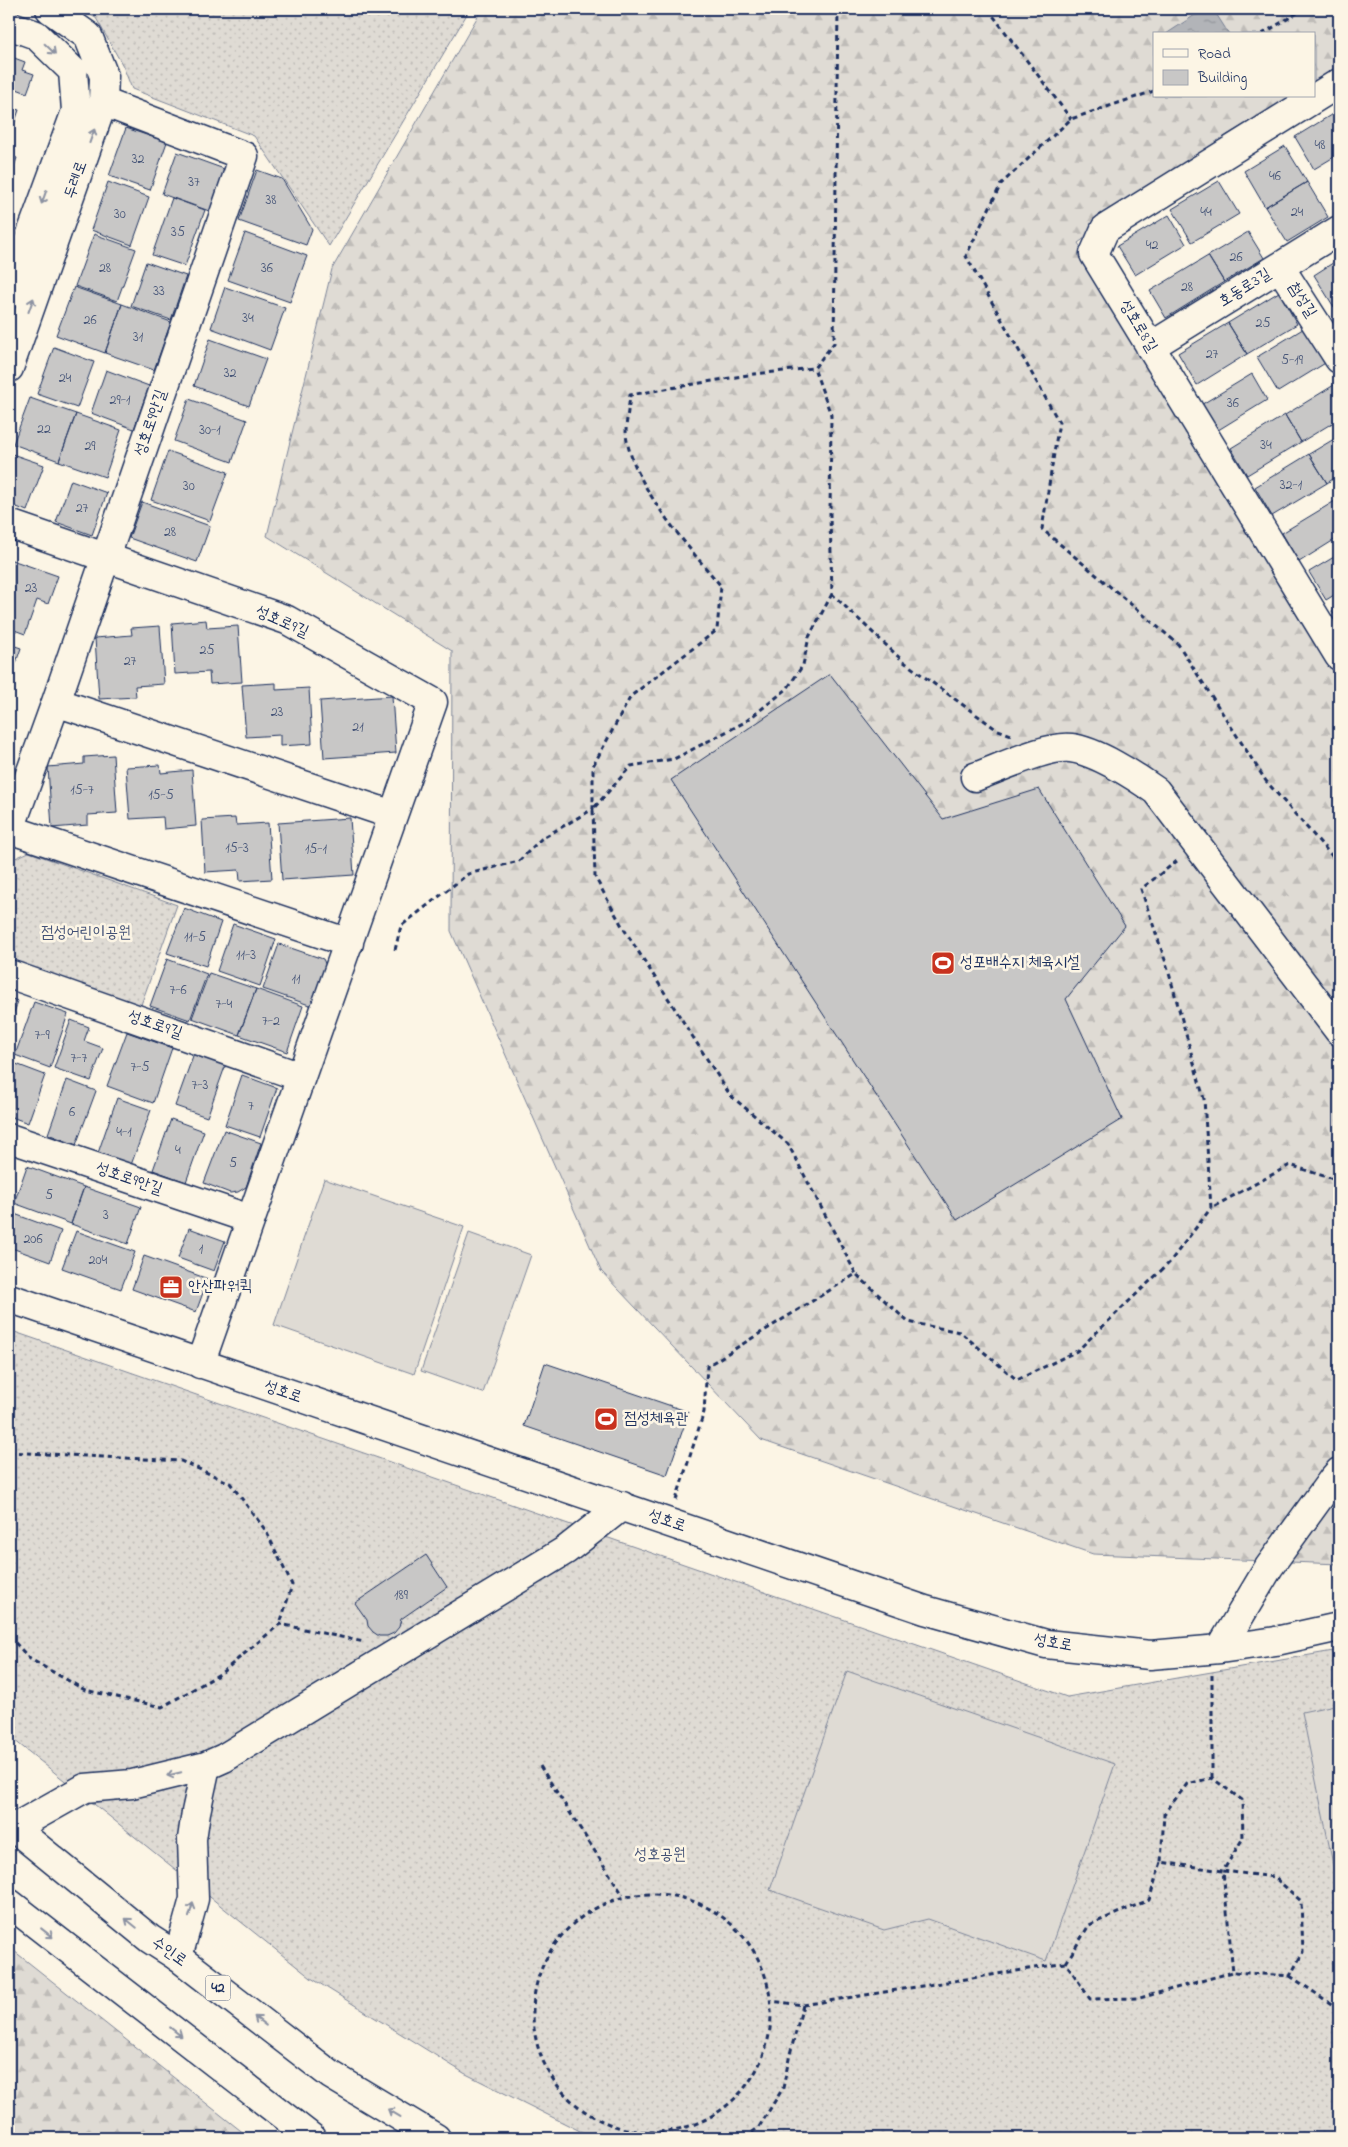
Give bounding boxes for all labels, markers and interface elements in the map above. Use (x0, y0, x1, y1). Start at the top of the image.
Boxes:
legend (1153, 32, 1316, 98)
one-way arrow (44, 43, 56, 55)
text: Road (1198, 43, 1231, 65)
text: Building (1197, 67, 1247, 90)
one-way arrow (87, 128, 97, 144)
house number: 48 (1314, 135, 1326, 156)
house number: 32 (132, 149, 144, 170)
street label: 두레로 (58, 158, 94, 202)
house number: 46 (1269, 166, 1281, 187)
house number: 37 (188, 172, 200, 193)
one-way arrow (39, 188, 48, 204)
house number: 38 (265, 190, 277, 211)
house number: 44 (1200, 202, 1212, 223)
house number: 24 (1291, 202, 1304, 223)
house number: 30 (114, 204, 126, 225)
house number: 35 (171, 222, 185, 243)
house number: 42 (1146, 235, 1158, 256)
house number: 26 (1229, 247, 1243, 268)
house number: 28 (99, 258, 111, 279)
house number: 36 (261, 258, 273, 279)
street label: 호동로3길 (1214, 262, 1276, 314)
house number: 28 (1181, 277, 1193, 298)
street label: 첨성길 (1282, 277, 1322, 323)
house number: 33 (153, 281, 165, 302)
street label: 성호로8길 (1113, 295, 1163, 357)
one-way arrow (27, 298, 36, 314)
house number: 34 (242, 308, 254, 329)
house number: 26 (83, 310, 97, 331)
house number: 25 (1256, 313, 1270, 334)
house number: 31 (133, 327, 144, 348)
house number: 27 (1206, 344, 1219, 365)
house number: 5-19 (1281, 350, 1304, 371)
house number: 32 (224, 363, 236, 384)
house number: 24 (59, 368, 72, 389)
street label: 성호로9안길 (128, 386, 174, 460)
house number: 29-1 (110, 390, 131, 411)
house number: 36 (1227, 393, 1239, 414)
house number: 22 (37, 419, 51, 440)
house number: 30-1 (199, 420, 221, 441)
house number: 34 (1260, 435, 1272, 456)
house number: 29 (84, 436, 96, 457)
house number: 32-1 (1280, 475, 1303, 496)
house number: 30 (183, 476, 195, 497)
house number: 27 (76, 498, 89, 519)
house number: 28 (164, 522, 176, 543)
house number: 23 (25, 578, 38, 599)
street label: 성호로9길 (251, 600, 313, 644)
house number: 25 (200, 640, 214, 661)
house number: 27 (124, 651, 137, 672)
house number: 23 (271, 702, 284, 723)
house number: 21 (352, 717, 364, 738)
house number: 15-7 (70, 780, 94, 801)
house number: 15-5 (148, 785, 174, 806)
house number: 15-3 (225, 838, 249, 859)
house number: 15-1 (305, 839, 328, 860)
park label: 점성어린이공원 (41, 921, 131, 945)
house number: 11-5 (184, 927, 206, 948)
house number: 11-3 (236, 945, 256, 966)
sports icon: 성포배수지 체육시설 (930, 950, 956, 976)
place label: 성포배수지 체육시설 (960, 951, 1080, 975)
house number: 11 (292, 969, 301, 990)
house number: 7-6 (169, 980, 187, 1001)
house number: 7-4 (216, 994, 233, 1015)
street label: 성호로9길 (124, 1004, 186, 1046)
house number: 7-2 (262, 1011, 280, 1032)
house number: 7-9 (34, 1025, 50, 1046)
house number: 7-7 (71, 1048, 88, 1069)
house number: 7-5 (130, 1057, 150, 1078)
house number: 7-3 (192, 1075, 209, 1096)
house number: 7 (248, 1096, 254, 1117)
house number: 6 (69, 1102, 75, 1123)
house number: 4-1 (116, 1122, 132, 1143)
house number: 4 (175, 1140, 181, 1161)
house number: 5 (229, 1153, 237, 1174)
street label: 성호로9안길 (92, 1156, 166, 1202)
house number: 5 (45, 1185, 53, 1206)
house number: 3 (103, 1205, 109, 1226)
house number: 206 (23, 1229, 43, 1250)
house number: 1 (199, 1239, 204, 1260)
house number: 204 (89, 1250, 108, 1271)
office icon: 안산파워퀵 (158, 1274, 184, 1300)
place label: 안산파워퀵 (188, 1275, 252, 1299)
street label: 성호로 (261, 1374, 305, 1410)
sports icon: 점성체육관 (593, 1406, 619, 1432)
place label: 점성체육관 (624, 1407, 689, 1431)
street label: 성호로 (645, 1503, 689, 1539)
house number: 189 (394, 1585, 409, 1606)
street label: 성호로 (1032, 1628, 1074, 1658)
one-way arrow (166, 1770, 182, 1779)
park label: 성호공원 (634, 1843, 686, 1867)
one-way arrow (187, 1903, 196, 1919)
one-way arrow (125, 1918, 138, 1929)
one-way arrow (40, 1927, 53, 1938)
street label: 수인로 (146, 1931, 192, 1973)
road number: 42 (206, 1976, 230, 2000)
one-way arrow (254, 2016, 267, 2027)
one-way arrow (169, 2026, 182, 2037)
one-way arrow (388, 2108, 402, 2118)

